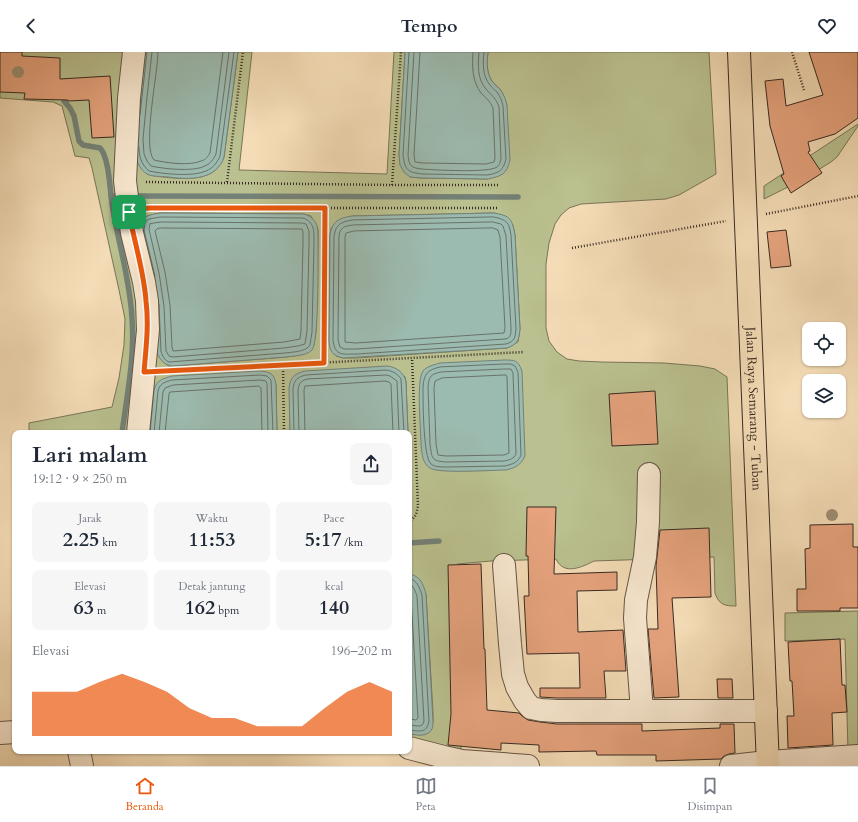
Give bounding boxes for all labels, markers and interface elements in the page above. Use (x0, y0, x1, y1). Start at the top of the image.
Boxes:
text: Tempo (400, 14, 458, 39)
icon: back (20, 15, 42, 37)
icon: heart (816, 15, 838, 37)
pin (112, 195, 146, 229)
icon: arrive (118, 201, 140, 223)
map controls (802, 322, 846, 418)
button: locate (802, 322, 846, 366)
street label: Jalan Raya Semarang - Tuban (741, 324, 766, 492)
button: layers (802, 374, 846, 418)
text: Lari malam (32, 440, 147, 470)
button: share (350, 443, 392, 485)
text: 19:12 · 9 × 250 m (32, 470, 127, 488)
text: Jarak (78, 511, 102, 526)
text: Waktu (196, 511, 228, 526)
text: Pace (323, 511, 345, 526)
text: 2.25 (63, 526, 99, 553)
text: 11:53 (189, 526, 235, 553)
text: 5:17 (305, 526, 341, 553)
text: km (99, 535, 117, 550)
text: /km (341, 535, 363, 550)
text: Elevasi (74, 579, 106, 594)
text: Detak jantung (178, 579, 246, 594)
text: kcal (325, 579, 343, 594)
text: 63 (74, 594, 94, 621)
text: 162 (185, 594, 215, 621)
text: 140 (319, 594, 349, 621)
text: m (94, 603, 106, 618)
text: bpm (215, 603, 239, 618)
text: Elevasi (32, 642, 69, 660)
text: 196–202 m (330, 642, 392, 660)
tab: Beranda (125, 775, 164, 814)
tab: Peta (415, 775, 437, 814)
tab: Disimpan (688, 775, 733, 814)

